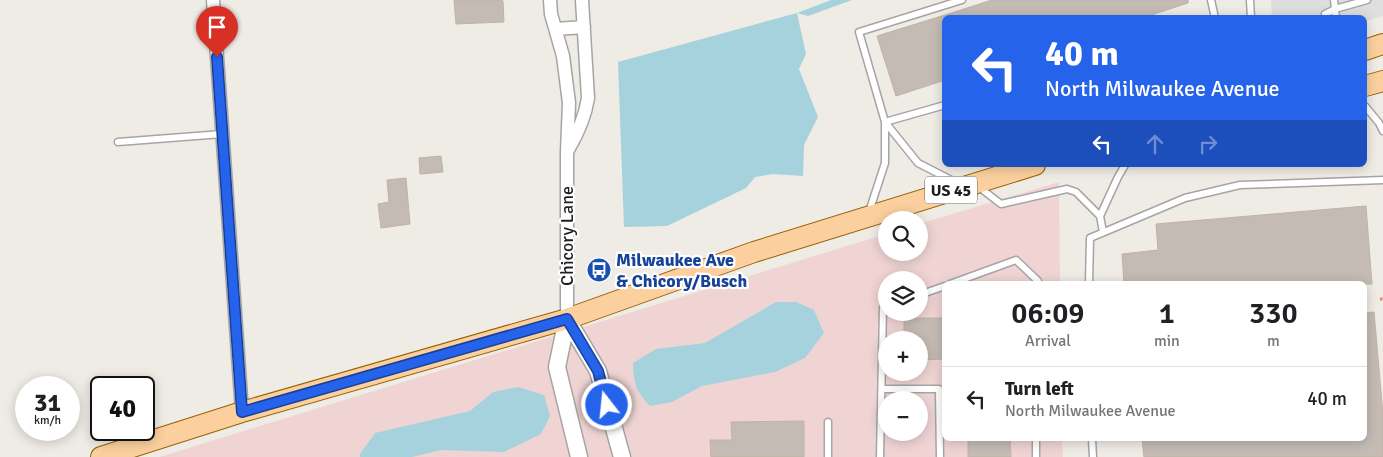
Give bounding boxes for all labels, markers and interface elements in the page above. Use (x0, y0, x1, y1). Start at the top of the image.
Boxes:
pin (196, 6, 238, 57)
icon: arrive (203, 13, 231, 41)
text: 40 m (1045, 32, 1119, 75)
icon: left (962, 35, 1027, 100)
text: North Milwaukee Avenue (1045, 75, 1280, 102)
icon: left (1088, 130, 1116, 158)
icon: ahead (1141, 130, 1169, 158)
icon: right (1194, 130, 1222, 158)
road number: US 45 (925, 176, 977, 204)
street label: Chicory Lane (556, 186, 578, 286)
map controls (878, 211, 928, 441)
button: search (878, 211, 928, 261)
place label: Milwaukee Ave & Chicory/Busch (616, 249, 747, 292)
bus stop icon: Milwaukee Ave & Chicory/Busch (586, 257, 612, 283)
button: layers (878, 271, 928, 321)
text: 06:09 (1011, 295, 1085, 332)
text: 1 (1159, 295, 1175, 332)
text: 330 (1249, 295, 1298, 332)
button: + (878, 331, 928, 381)
text: Arrival (1025, 331, 1071, 351)
text: min (1154, 331, 1180, 351)
text: m (1267, 331, 1280, 351)
speed limit sign: 40 (90, 376, 155, 441)
text: Turn left (1005, 377, 1074, 401)
position arrow (580, 378, 632, 430)
icon: left (962, 385, 990, 413)
text: 31 (34, 387, 61, 418)
text: 40 m (1307, 387, 1347, 411)
button: − (878, 391, 928, 441)
text: North Milwaukee Avenue (1005, 401, 1176, 421)
text: km/h (34, 413, 61, 428)

